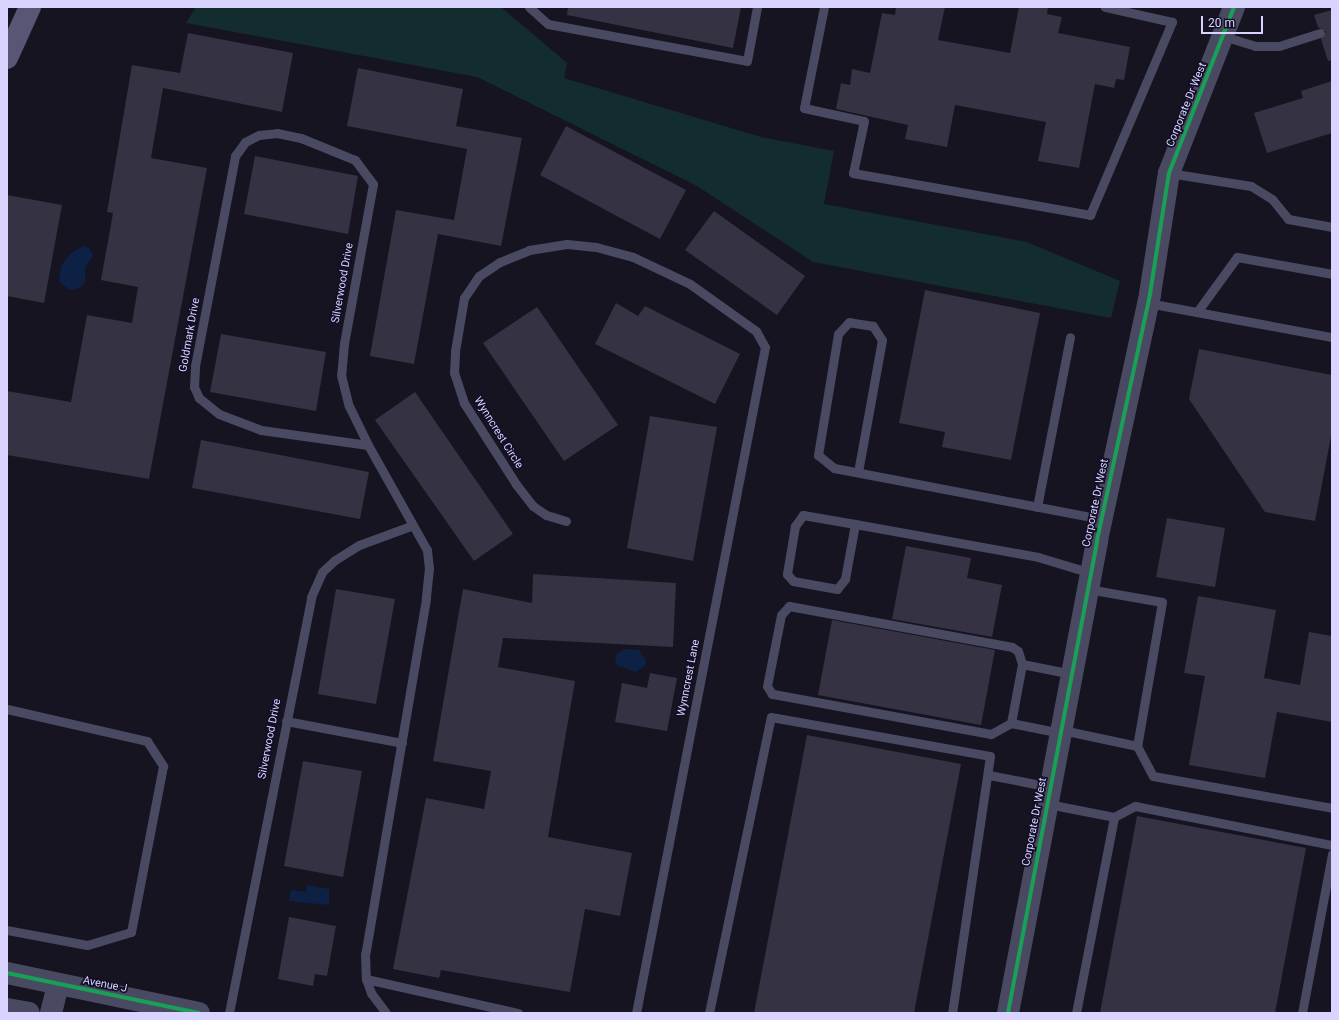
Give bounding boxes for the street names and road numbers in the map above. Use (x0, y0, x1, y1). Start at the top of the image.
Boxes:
street label: Corporate Dr West (1164, 61, 1210, 149)
street label: Silverwood Drive (329, 242, 357, 324)
street label: Goldmark Drive (177, 297, 203, 373)
street label: Wynncrest Circle (471, 395, 525, 471)
street label: Corporate Dr West (1080, 458, 1112, 548)
street label: Wynncrest Lane (675, 638, 703, 718)
street label: Silverwood Drive (256, 698, 284, 780)
street label: Corporate Dr West (1020, 777, 1050, 867)
street label: Avenue J (82, 974, 128, 996)

